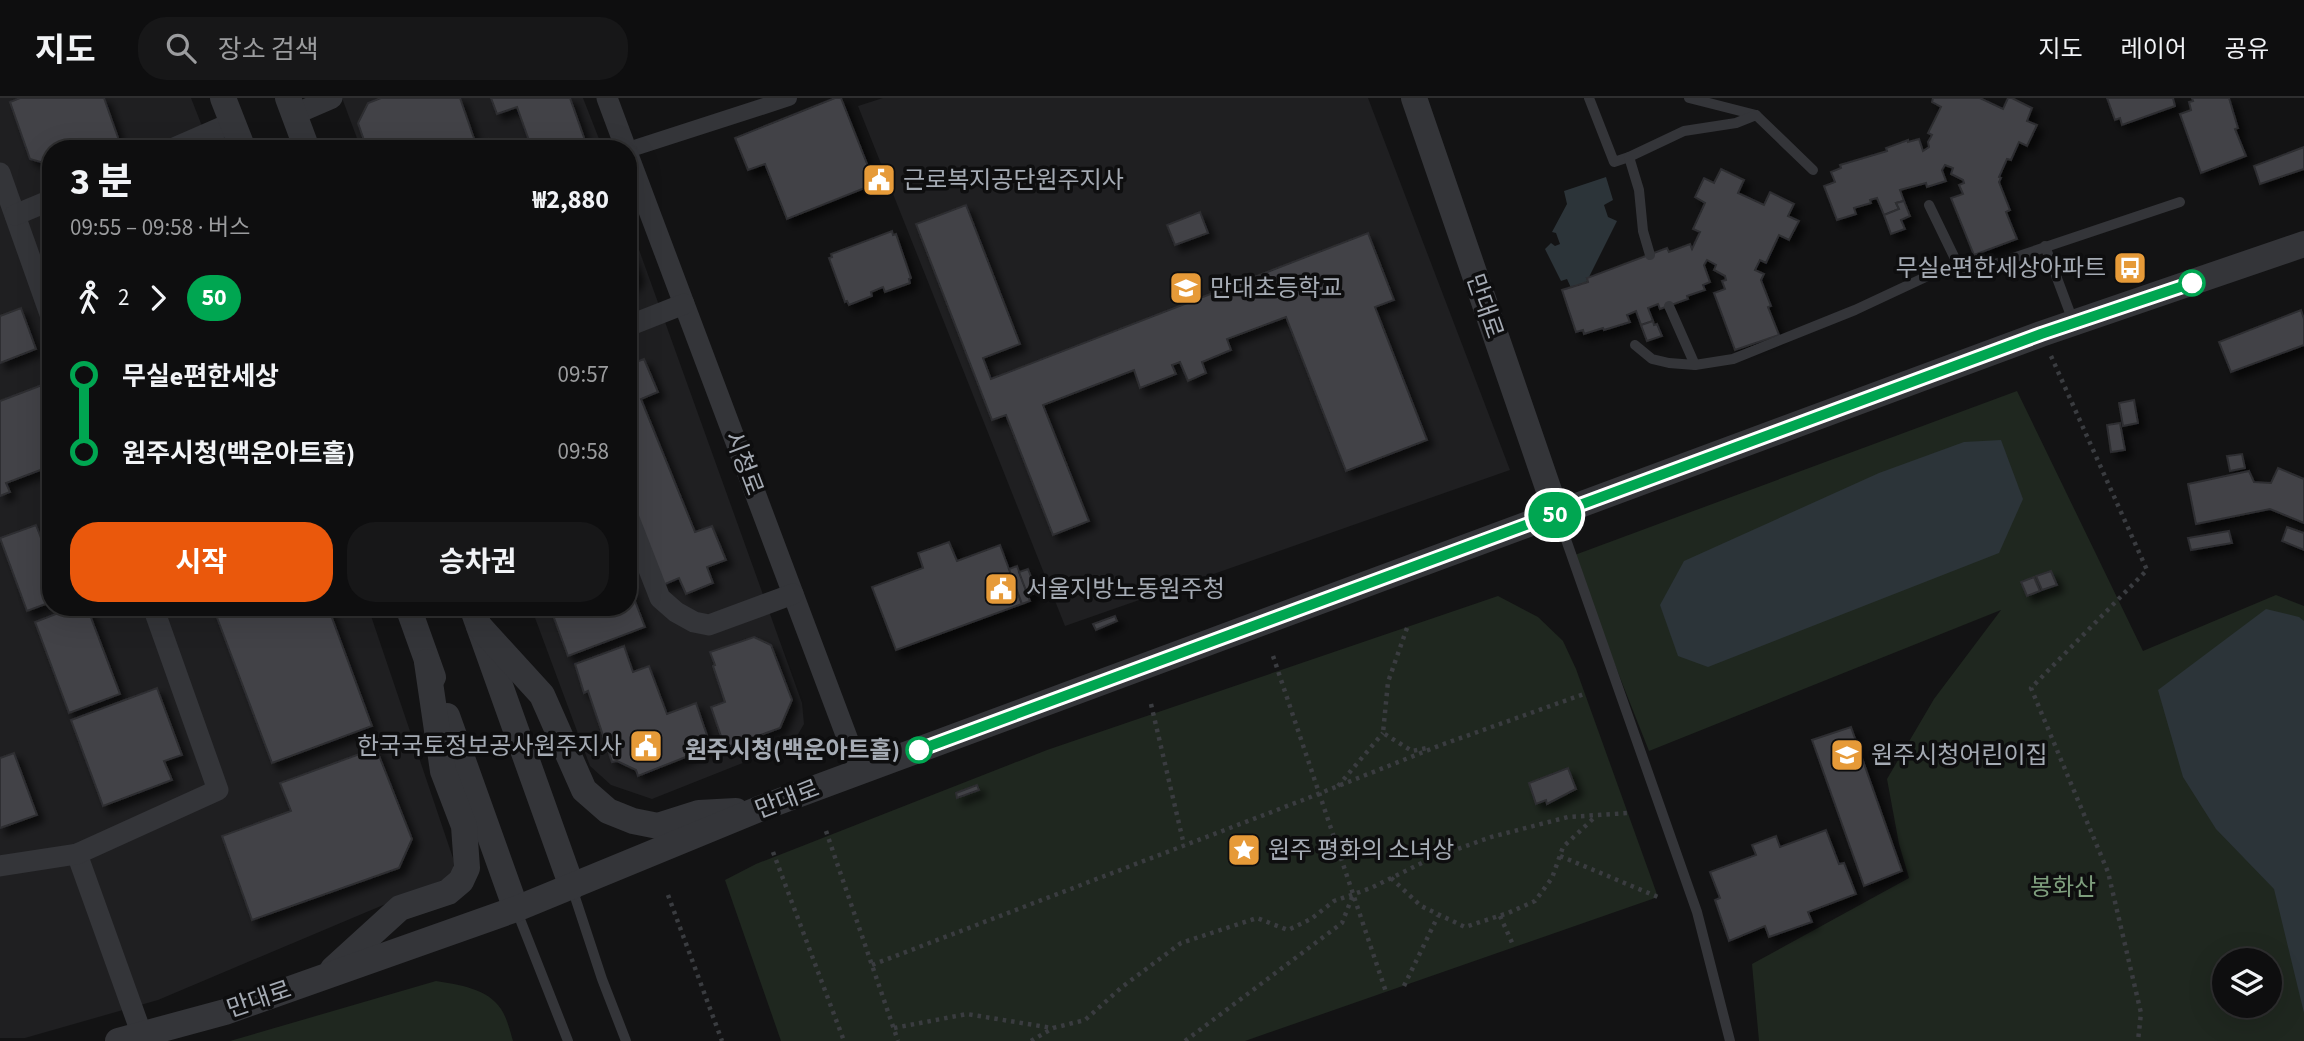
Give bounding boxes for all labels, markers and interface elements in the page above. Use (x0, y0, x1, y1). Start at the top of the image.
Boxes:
search box (138, 17, 628, 80)
text: 지도 (35, 27, 96, 74)
icon: search (162, 29, 200, 67)
text: 장소 검색 (218, 31, 319, 68)
text: 지도 (2038, 32, 2083, 67)
text: 레이어 (2121, 32, 2187, 67)
text: 공유 (2225, 32, 2269, 67)
text: 3 분 (70, 155, 133, 209)
public building icon: 근로복지공단원주지사 (860, 161, 898, 199)
place label: 근로복지공단원주지사 (903, 163, 1124, 198)
text: ₩2,880 (533, 181, 609, 218)
text: 09:55 – 09:58 · 버스 (70, 211, 250, 244)
bus stop icon: 무실e편한세상아파트 (2111, 249, 2149, 287)
place label: 무실e편한세상아파트 (1895, 251, 2106, 286)
school or university icon: 만대초등학교 (1167, 269, 1205, 307)
street label: 만대로 (1457, 269, 1512, 343)
unlabelled marker (2179, 270, 2205, 296)
place label: 만대초등학교 (1210, 271, 1342, 306)
icon: walk (70, 279, 108, 317)
icon: forward (139, 279, 177, 317)
text: 50 (201, 280, 227, 315)
text: 2 (118, 281, 129, 314)
text: 무실e편한세상 (122, 358, 279, 395)
text: 09:57 (558, 358, 609, 391)
street label: 시청로 (715, 426, 772, 500)
text: 원주시청(백운아트홀) (122, 435, 355, 472)
text: 09:58 (558, 435, 609, 468)
line badge: 50 (1524, 492, 1586, 538)
text: 50 (1542, 497, 1568, 532)
button: 시작 (70, 522, 333, 602)
button: 승차권 (347, 522, 609, 602)
public building icon: 서울지방노동원주청 (982, 570, 1020, 608)
place label: 서울지방노동원주청 (1026, 572, 1225, 607)
public building icon: 한국국토정보공사원주지사 (627, 727, 665, 765)
place label: 한국국토정보공사원주지사 (357, 729, 622, 764)
place label: 원주시청(백운아트홀) (685, 733, 900, 768)
school or university icon: 원주시청어린이집 (1828, 736, 1866, 774)
marker: 원주시청(백운아트홀) (906, 737, 932, 763)
place label: 원주시청어린이집 (1871, 738, 2048, 773)
street label: 만대로 (750, 771, 824, 828)
place icon: 원주 평화의 소녀상 (1225, 831, 1263, 869)
place label: 원주 평화의 소녀상 (1268, 833, 1454, 868)
park label: 봉화산 (2030, 870, 2096, 905)
map controls (2212, 948, 2282, 1018)
button: layers (2212, 948, 2282, 1018)
street label: 만대로 (222, 972, 296, 1027)

